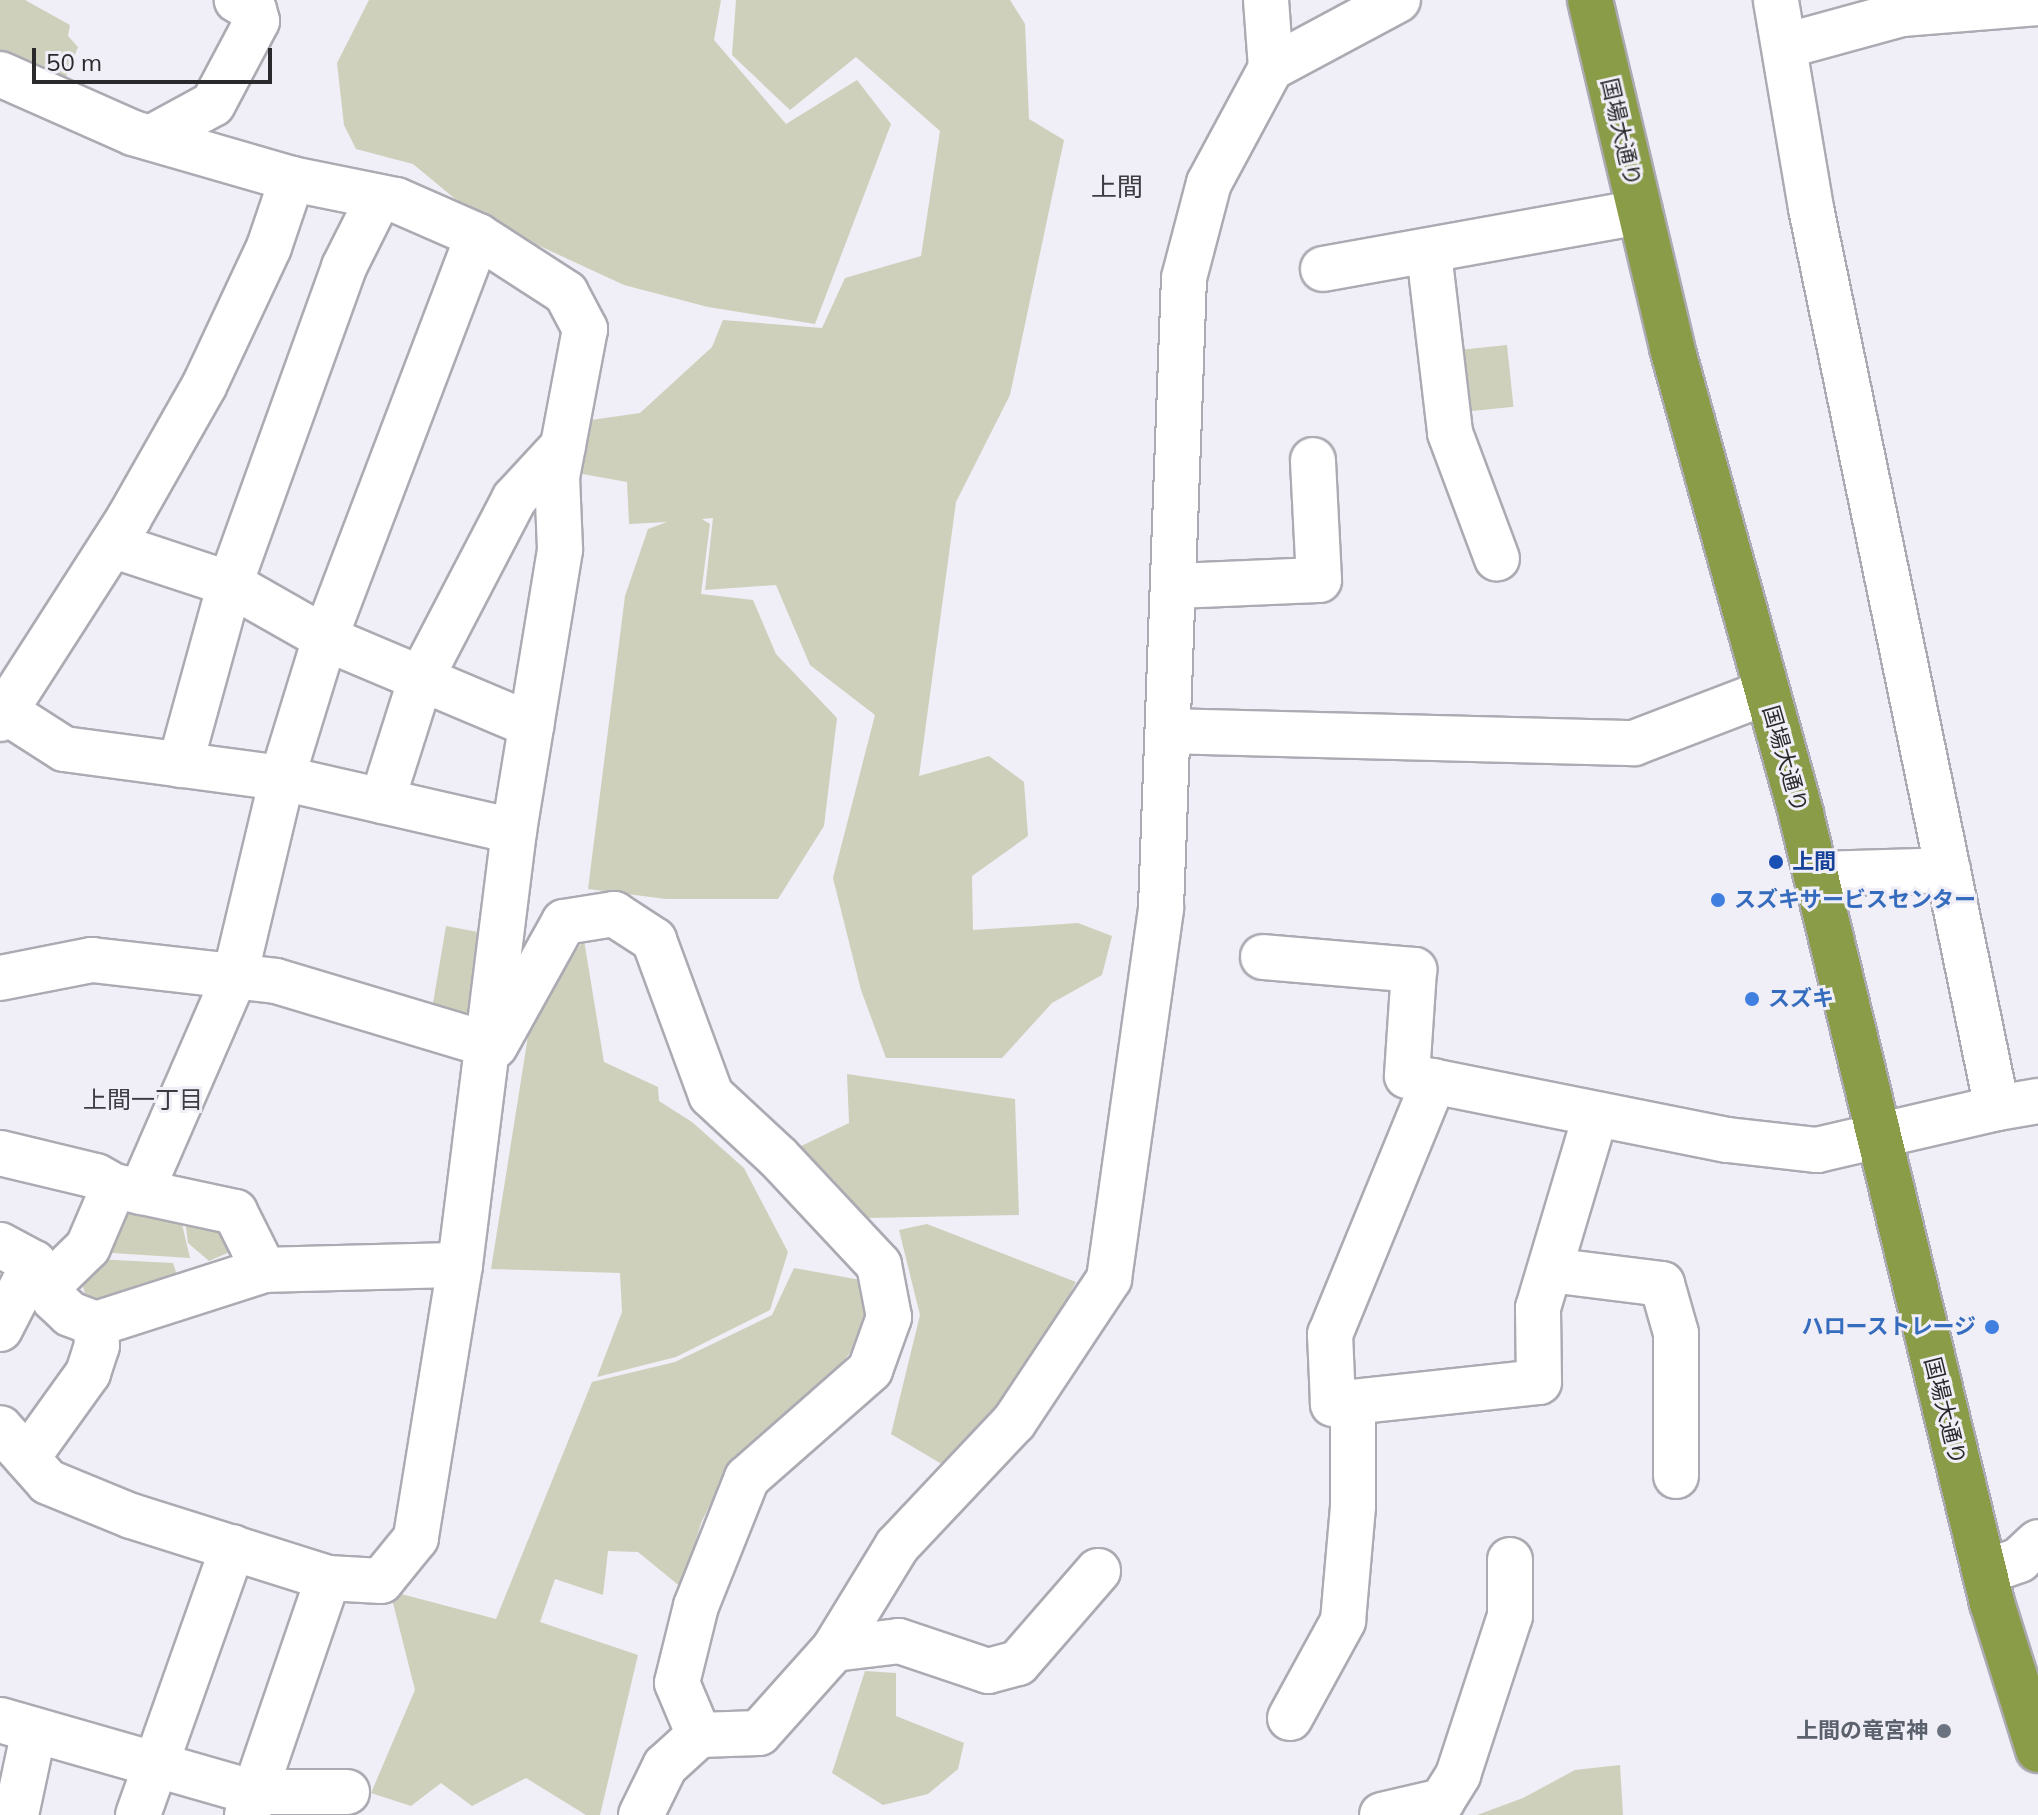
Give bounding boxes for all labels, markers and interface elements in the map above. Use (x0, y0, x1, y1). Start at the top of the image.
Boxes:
scale bar (36, 32, 276, 82)
text: 50 m (46, 47, 102, 77)
street label: 国場大通り (1596, 75, 1646, 189)
district label: 上間 (1091, 171, 1143, 203)
street label: 国場大通り (1757, 702, 1813, 816)
place label: 上間 (1792, 849, 1836, 875)
marker: 上間 (1767, 853, 1785, 871)
place label: スズキサービスセンター (1734, 887, 1976, 913)
marker: スズキサービスセンター (1709, 891, 1727, 909)
place label: スズキ (1768, 986, 1834, 1012)
marker: スズキ (1743, 990, 1761, 1008)
district label: 上間一丁目 (83, 1086, 203, 1114)
place label: ハローストレージ (1800, 1314, 1976, 1340)
marker: ハローストレージ (1983, 1318, 2001, 1336)
street label: 国場大通り (1919, 1354, 1971, 1468)
place label: 上間の竜宮神 (1796, 1718, 1928, 1744)
marker: 上間の竜宮神 (1935, 1722, 1953, 1740)

